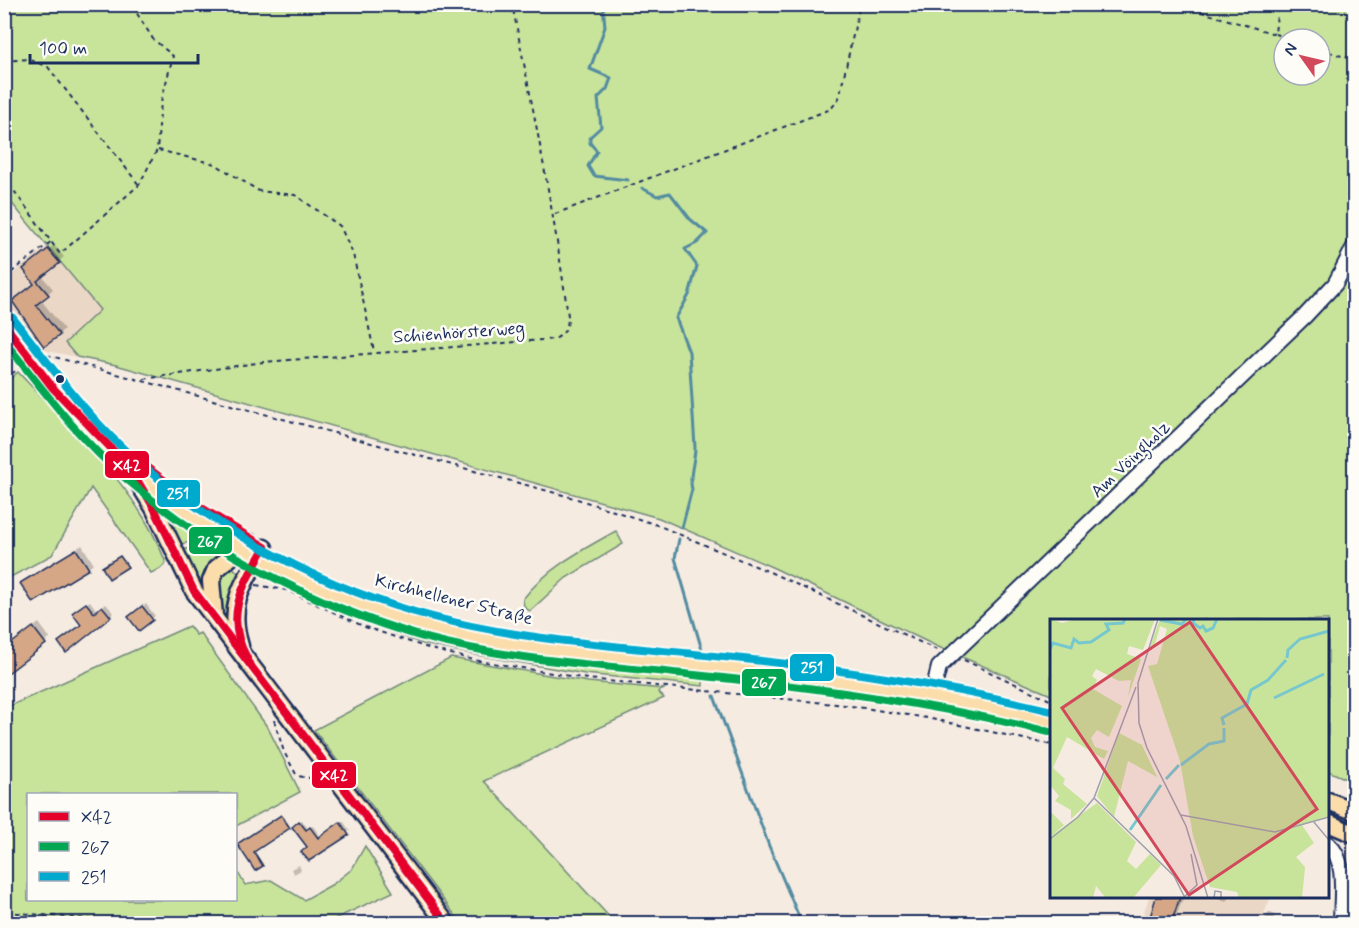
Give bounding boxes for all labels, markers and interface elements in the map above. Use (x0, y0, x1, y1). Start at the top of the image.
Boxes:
scale bar (30, 27, 198, 65)
north arrow (1272, 27, 1332, 87)
text: 100 m (39, 37, 87, 61)
text: N (1279, 39, 1302, 60)
street label: Schienhörsterweg (393, 316, 526, 351)
unlabelled marker (54, 373, 66, 385)
street label: Am Vöingholz (1086, 416, 1177, 505)
line badge: X42 (104, 450, 150, 479)
text: X42 (113, 456, 141, 477)
line badge: 251 (156, 479, 201, 508)
text: 251 (167, 484, 189, 505)
line badge: 267 (188, 526, 233, 555)
text: 267 (197, 532, 223, 553)
street label: Kirchhellener Straße (372, 569, 535, 631)
inset map (1050, 619, 1329, 898)
line badge: 251 (789, 653, 835, 682)
text: 251 (801, 658, 823, 679)
line badge: 267 (741, 668, 787, 697)
text: 267 (751, 673, 777, 694)
line badge: X42 (311, 761, 357, 789)
text: X42 (320, 766, 348, 787)
legend (27, 793, 237, 901)
text: X42 (81, 806, 112, 830)
text: 267 (81, 836, 110, 860)
text: 251 (81, 866, 106, 890)

